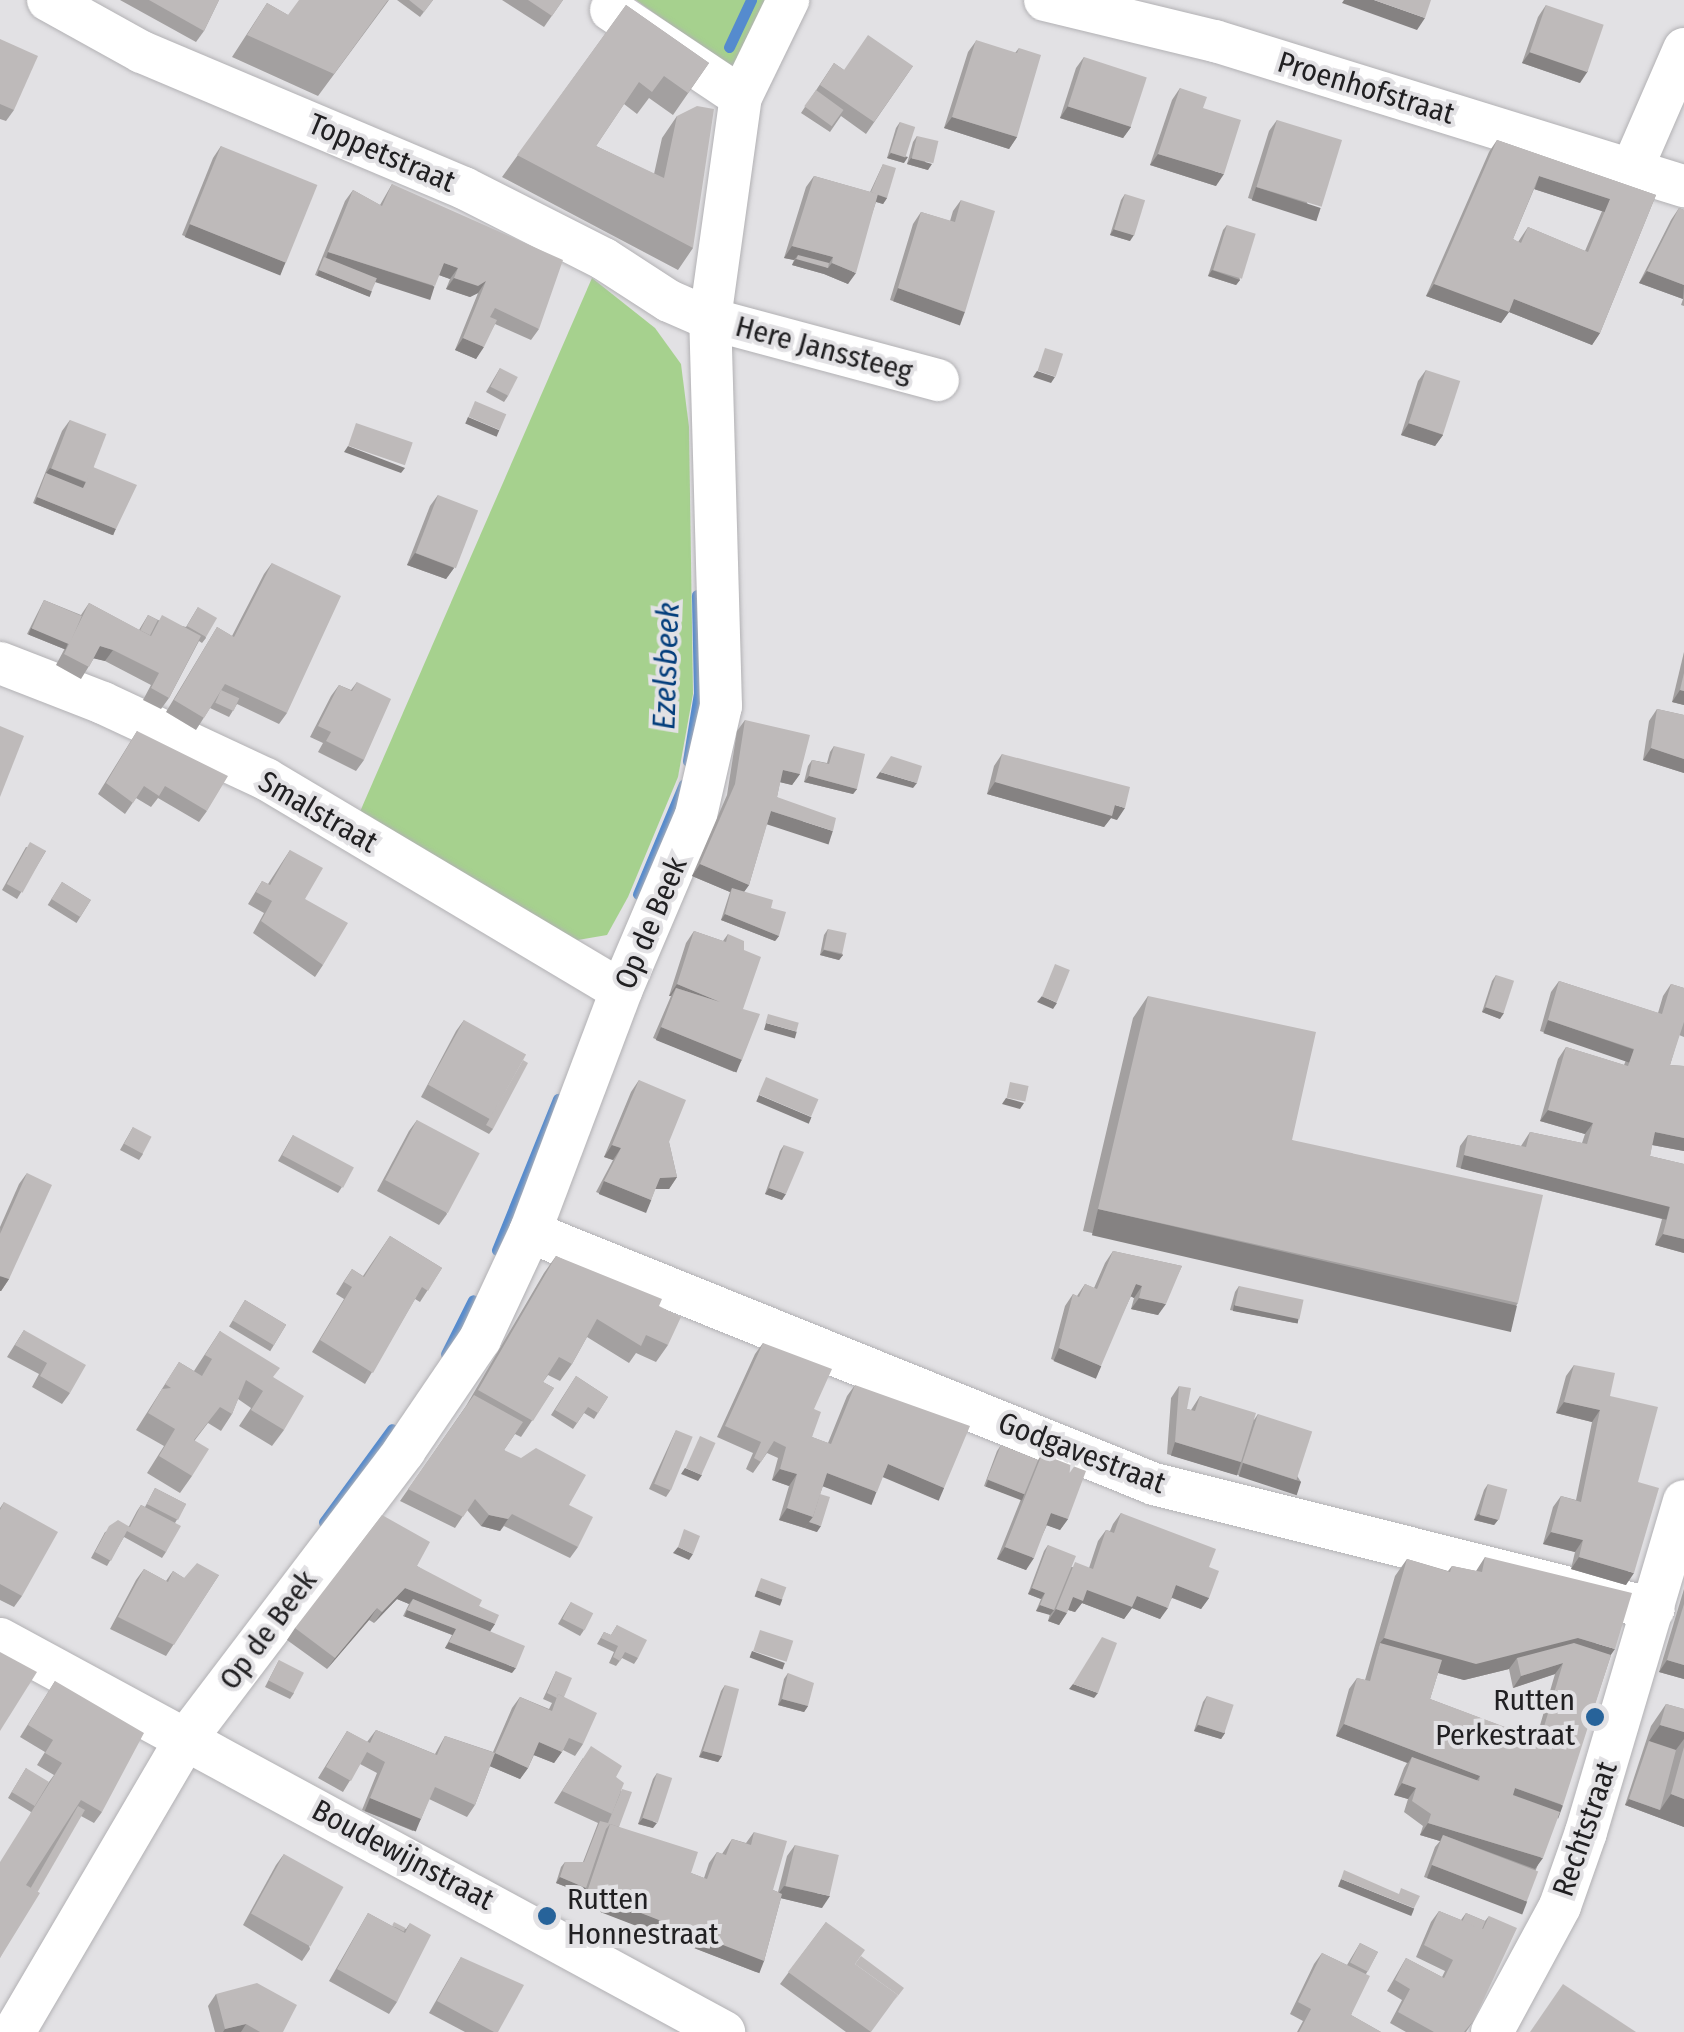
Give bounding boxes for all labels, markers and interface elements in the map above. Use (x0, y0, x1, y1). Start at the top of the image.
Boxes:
street label: Proenhofstraat (1273, 44, 1459, 132)
street label: Toppetstraat (303, 106, 461, 200)
street label: Here Janssteeg (732, 308, 916, 390)
water label: Ezelsbeek (645, 602, 687, 730)
street label: Smalstraat (252, 764, 384, 860)
street label: Op de Beek (607, 852, 695, 994)
street label: Godgavestraat (993, 1405, 1171, 1501)
street label: Op de Beek (212, 1563, 324, 1697)
place label: Rutten Perkestraat (1435, 1682, 1575, 1752)
marker: Rutten Perkestraat (1584, 1706, 1606, 1728)
street label: Rechtstraat (1545, 1757, 1625, 1901)
street label: Boudewijnstraat (306, 1792, 500, 1918)
place label: Rutten Honnestraat (567, 1881, 719, 1952)
marker: Rutten Honnestraat (536, 1905, 558, 1927)

